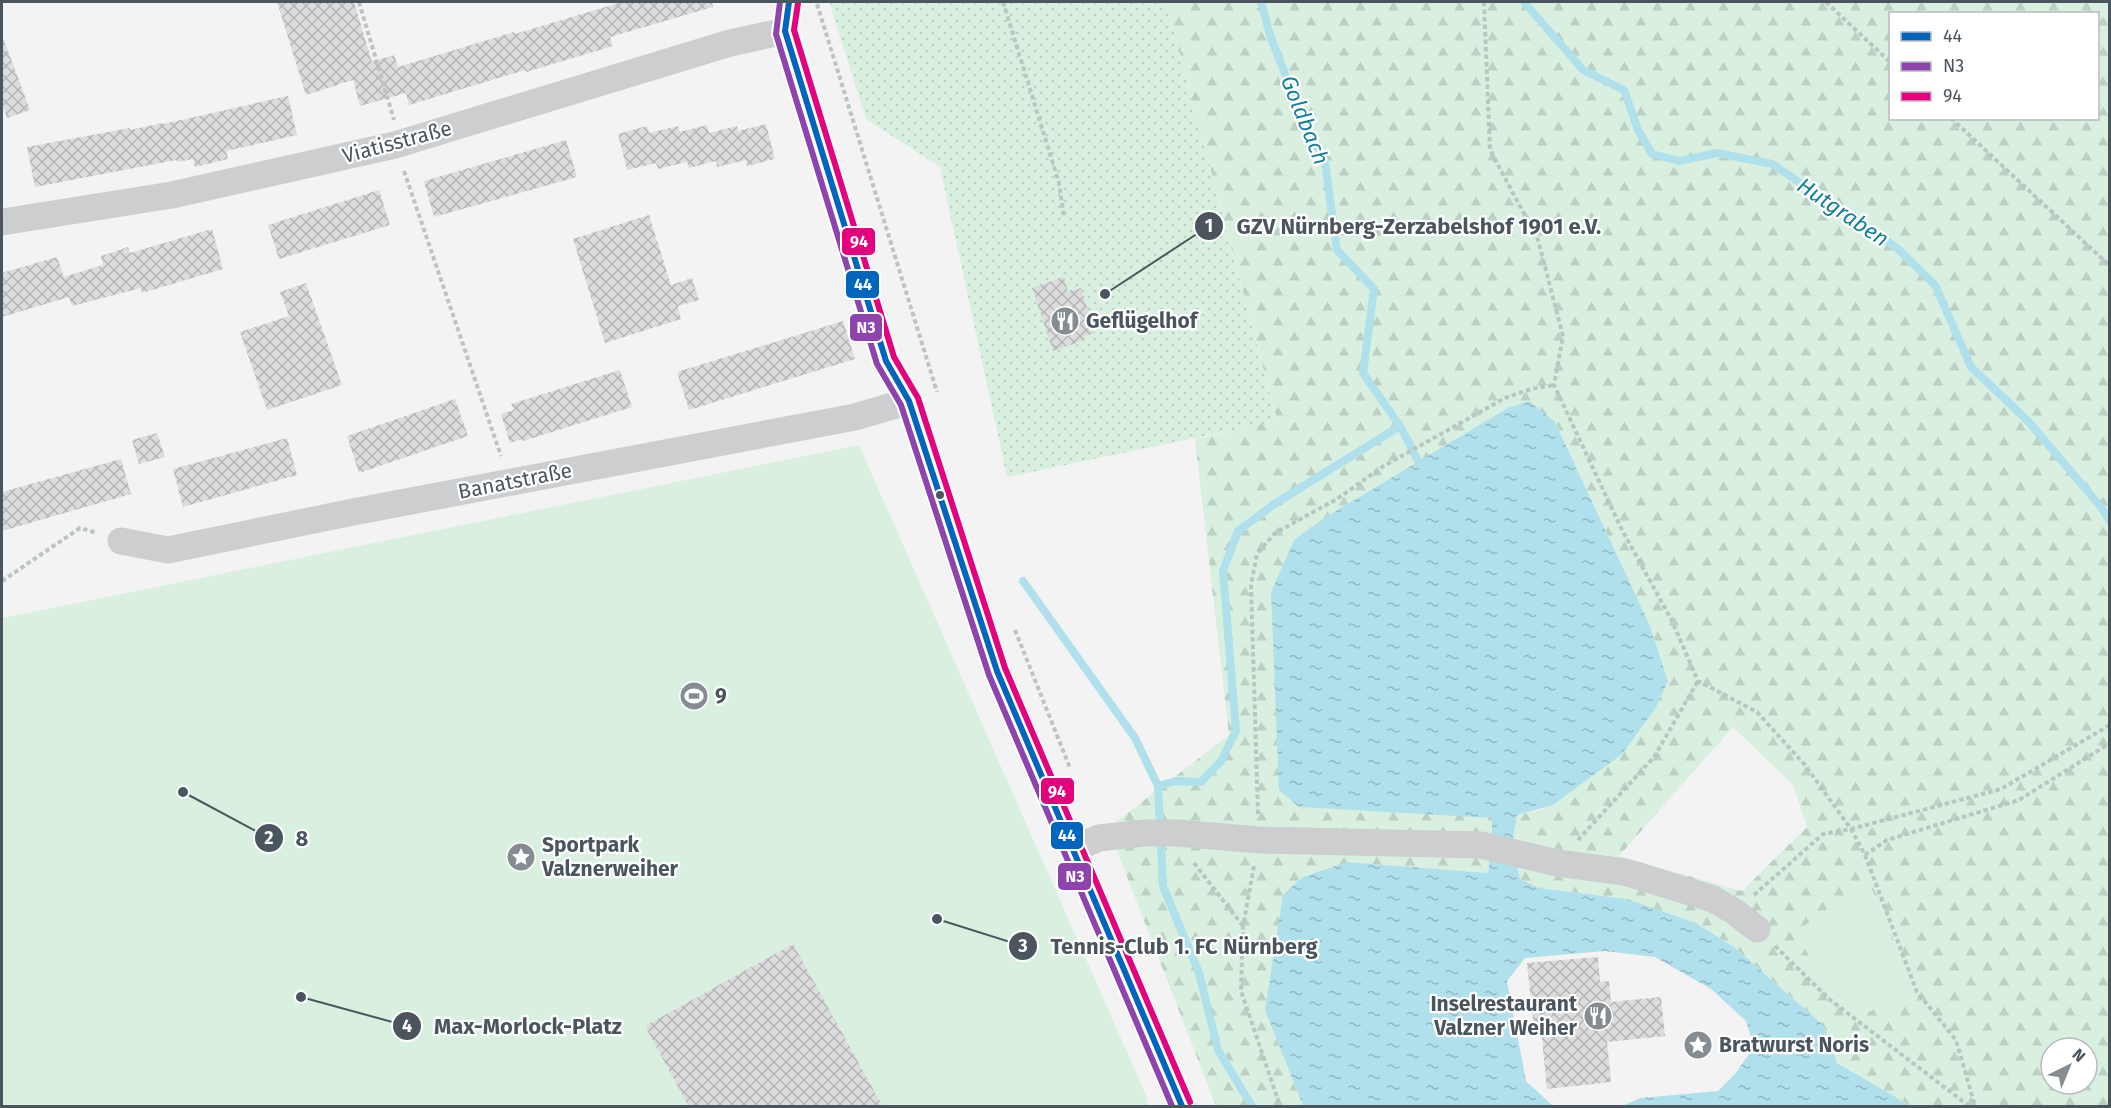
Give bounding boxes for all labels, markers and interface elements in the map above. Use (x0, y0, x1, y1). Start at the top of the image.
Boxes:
legend (1889, 12, 2099, 120)
text: 44 (1943, 25, 1963, 47)
text: N3 (1943, 55, 1964, 77)
water label: Goldbach (1275, 71, 1335, 169)
text: 94 (1943, 85, 1962, 107)
street label: Viatisstraße (339, 115, 455, 169)
water label: Hutgraben (1792, 172, 1894, 252)
callout: GZV Nürnberg-Zerzabelshof 1901 e.V. (1194, 206, 1613, 246)
text: GZV Nürnberg-Zerzabelshof 1901 e.V. (1237, 213, 1601, 240)
text: 1 (1205, 215, 1213, 237)
line badge: 94 (841, 227, 876, 256)
text: 94 (850, 232, 868, 251)
line badge: 44 (845, 270, 880, 299)
text: 44 (854, 275, 872, 294)
restaurant icon: Geflügelhof (1049, 305, 1081, 337)
place label: Geflügelhof (1086, 308, 1200, 334)
line badge: N3 (849, 313, 883, 342)
text: N3 (857, 318, 875, 337)
street label: Banatstraße (456, 457, 574, 505)
unlabelled marker (934, 489, 946, 501)
sports icon: 9 (678, 680, 710, 712)
place label: 9 (715, 683, 727, 709)
line badge: 94 (1040, 777, 1075, 805)
text: 94 (1048, 782, 1066, 801)
callout: 8 (254, 818, 321, 858)
line badge: 44 (1050, 821, 1084, 850)
text: 8 (296, 825, 309, 852)
text: 44 (1058, 826, 1076, 845)
text: 2 (264, 827, 274, 849)
place label: Sportpark Valznerweiher (541, 832, 679, 882)
place icon: Sportpark Valznerweiher (505, 841, 537, 873)
line badge: N3 (1057, 862, 1092, 891)
text: N3 (1066, 867, 1084, 886)
callout: Tennis-Club 1. FC Nürnberg (1008, 926, 1329, 966)
text: Tennis-Club 1. FC Nürnberg (1050, 933, 1318, 960)
text: 3 (1017, 935, 1028, 957)
place label: Inselrestaurant Valzner Weiher (1430, 991, 1578, 1041)
restaurant icon: Inselrestaurant Valzner Weiher (1582, 1000, 1614, 1032)
callout: Max-Morlock-Platz (392, 1006, 634, 1046)
text: Max-Morlock-Platz (434, 1013, 622, 1040)
text: 4 (402, 1015, 412, 1037)
place icon: Bratwurst Noris (1682, 1029, 1714, 1061)
place label: Bratwurst Noris (1719, 1032, 1869, 1058)
north arrow (2039, 1036, 2099, 1096)
text: N (2069, 1045, 2089, 1066)

